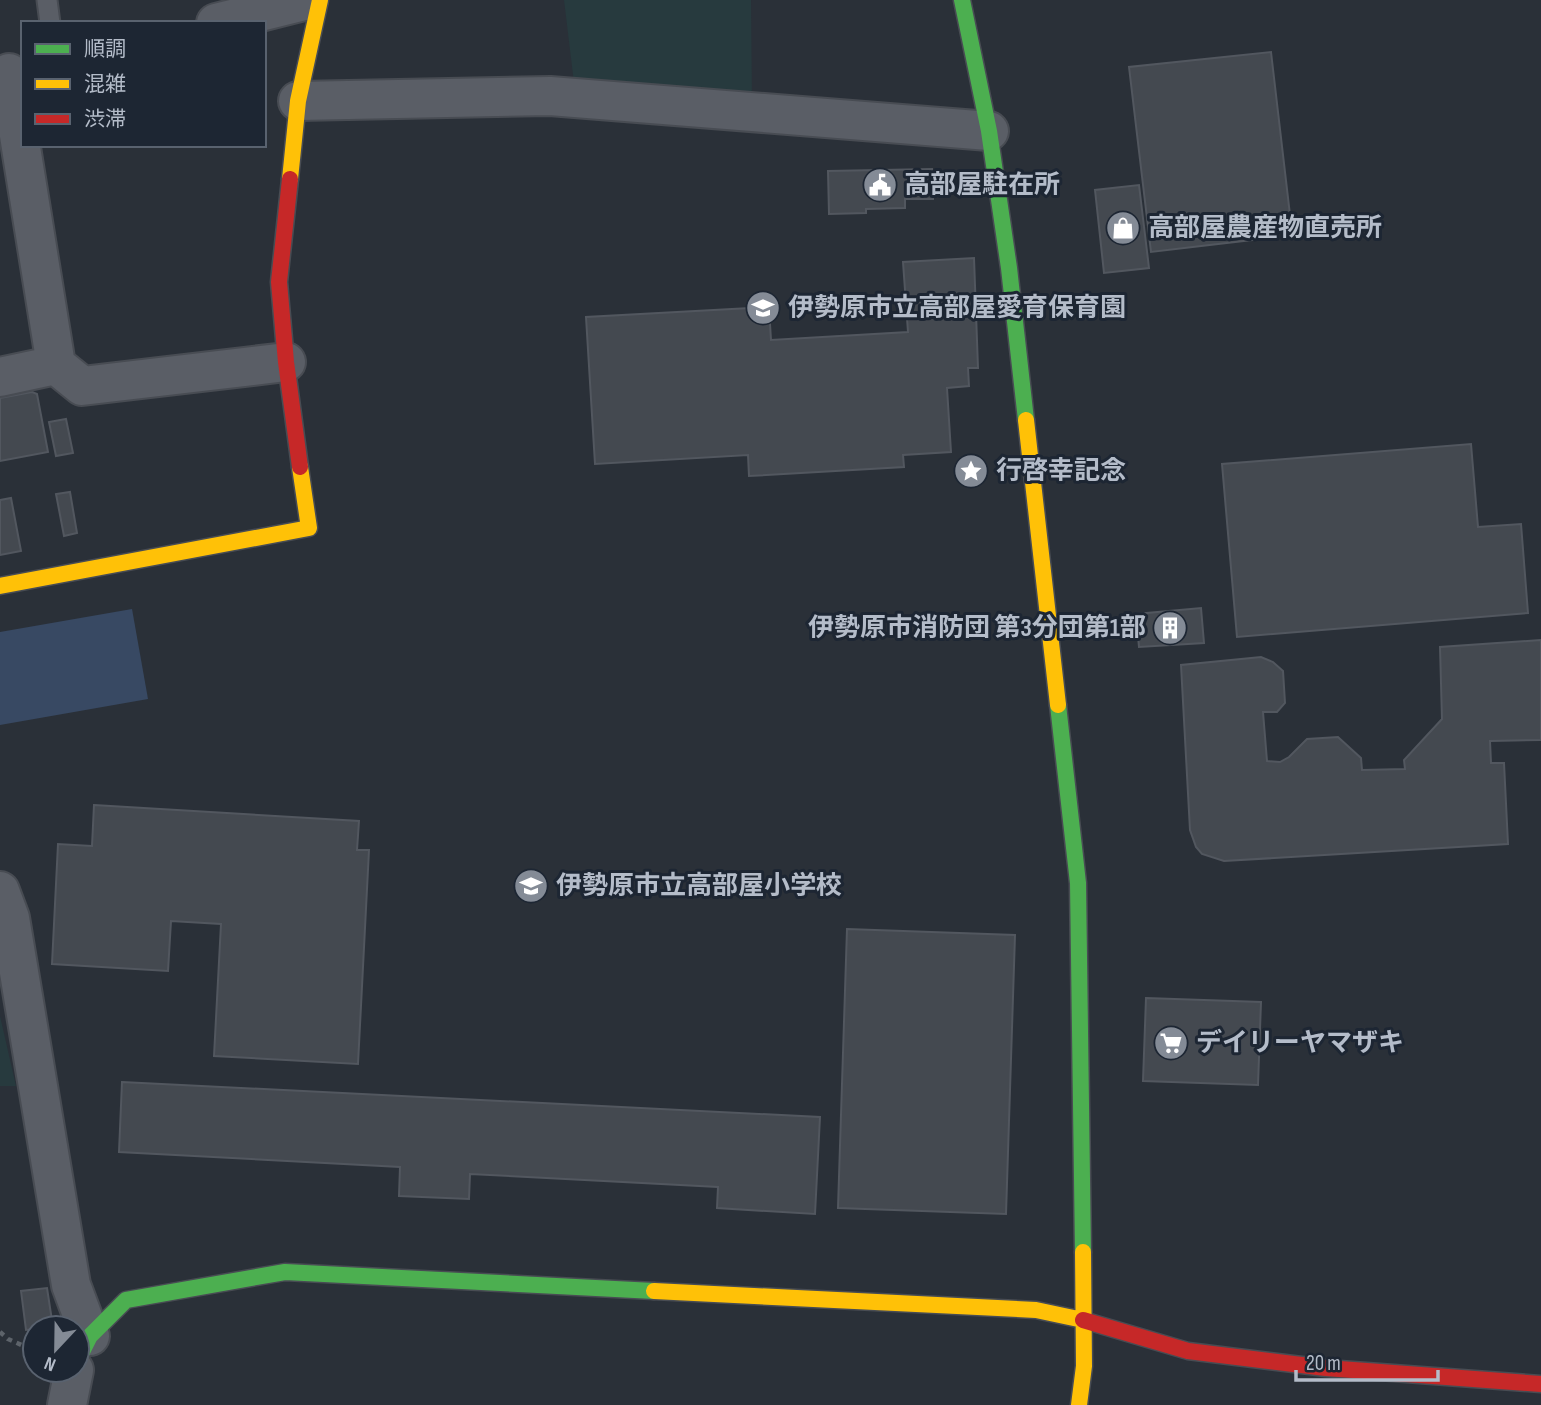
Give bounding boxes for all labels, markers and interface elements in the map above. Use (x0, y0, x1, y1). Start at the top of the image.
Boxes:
legend (21, 21, 266, 147)
text: 順調 (84, 37, 126, 62)
text: 混雑 (84, 72, 126, 97)
text: 渋滞 (84, 107, 126, 132)
public building icon: 高部屋駐在所 (861, 166, 899, 204)
place label: 高部屋駐在所 (904, 170, 1060, 201)
shop icon: 高部屋農産物直売所 (1104, 209, 1142, 247)
place label: 高部屋農産物直売所 (1148, 213, 1382, 244)
school or university icon: 伊勢原市立高部屋愛育保育園 (744, 289, 782, 327)
place label: 伊勢原市立高部屋愛育保育園 (788, 293, 1126, 324)
place icon: 行啓幸記念 (952, 452, 990, 490)
place label: 行啓幸記念 (996, 456, 1126, 487)
building icon: 伊勢原市消防団 第3分団第1部 (1151, 609, 1189, 647)
place label: 伊勢原市消防団 第3分団第1部 (808, 613, 1146, 644)
school or university icon: 伊勢原市立高部屋小学校 (512, 867, 550, 905)
place label: 伊勢原市立高部屋小学校 (556, 871, 842, 902)
supermarket icon: デイリーヤマザキ (1152, 1024, 1190, 1062)
place label: デイリーヤマザキ (1196, 1028, 1404, 1059)
north arrow (21, 1314, 91, 1384)
scale bar (1296, 1338, 1438, 1382)
text: N (41, 1351, 59, 1376)
text: 20 m (1306, 1351, 1341, 1376)

